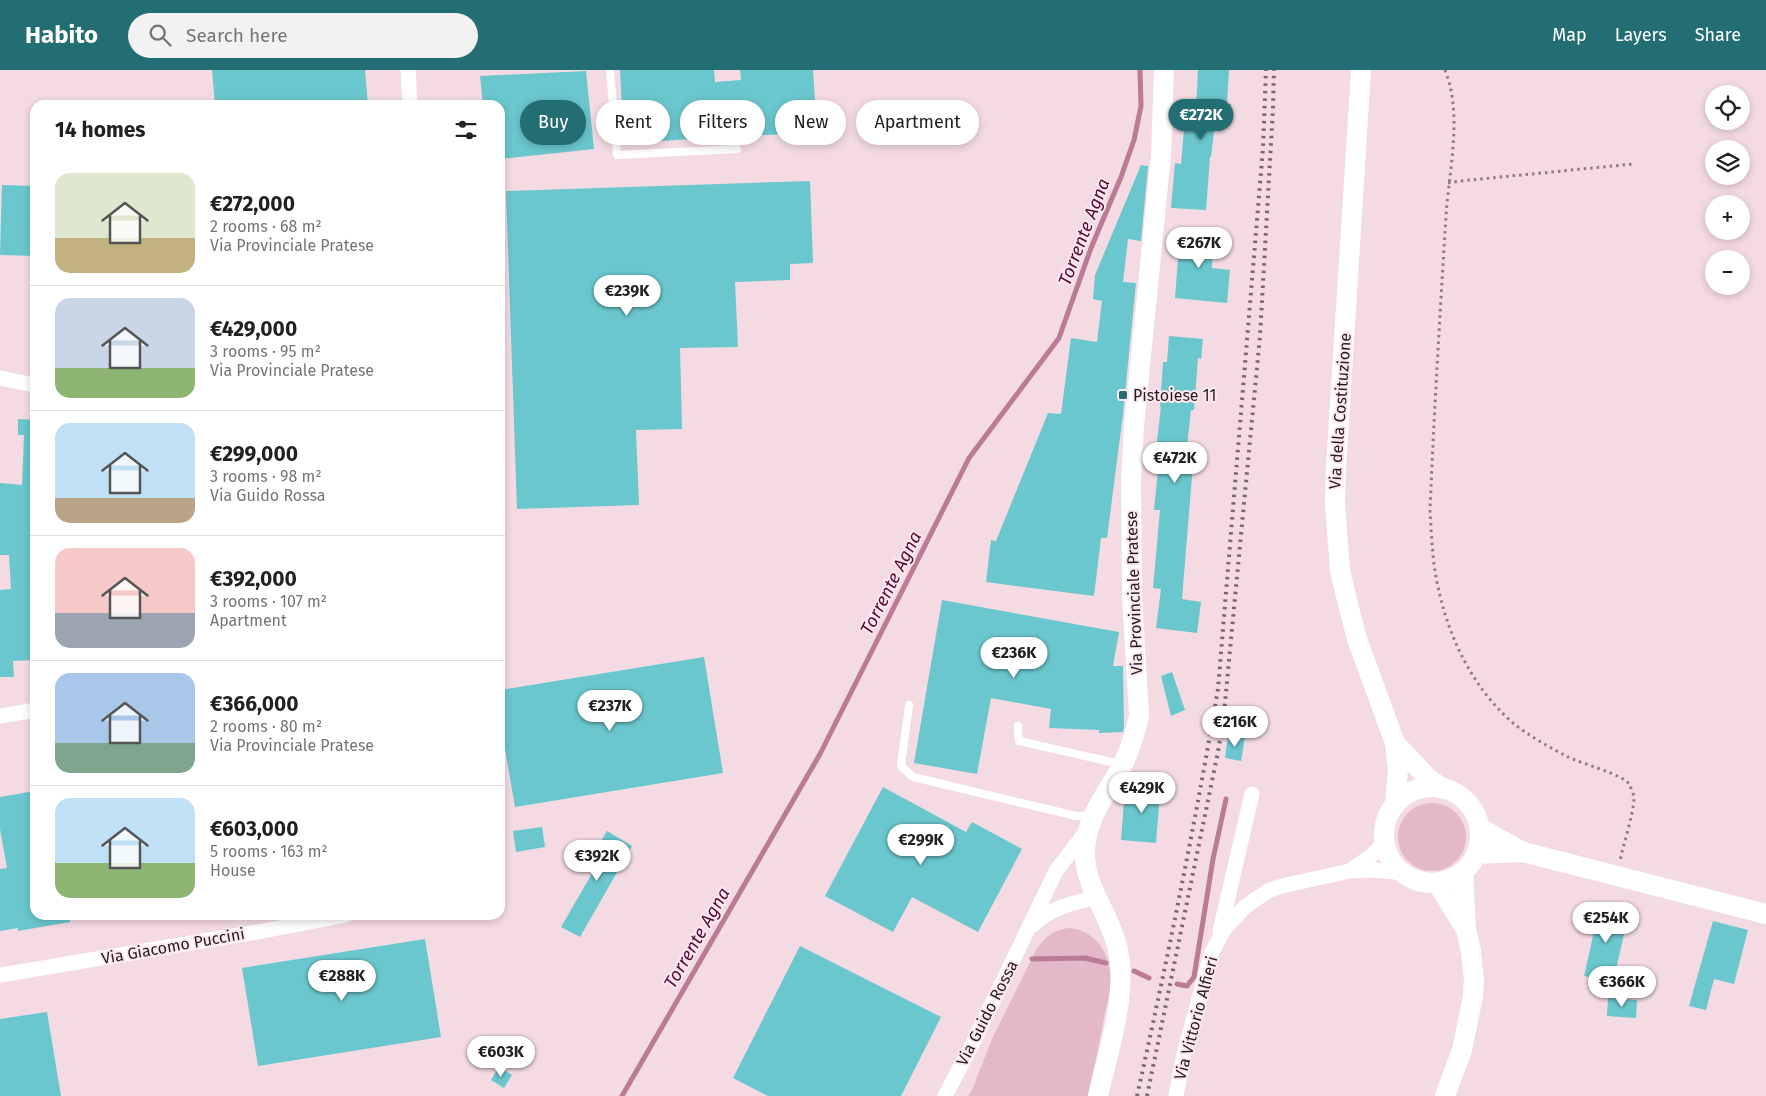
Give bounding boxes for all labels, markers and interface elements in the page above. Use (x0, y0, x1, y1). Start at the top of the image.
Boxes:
search box (128, 13, 478, 58)
text: Habito (25, 21, 98, 49)
icon: search (146, 21, 174, 49)
text: Search here (186, 24, 288, 47)
text: Map (1552, 24, 1587, 46)
text: Layers (1615, 24, 1667, 46)
text: Share (1695, 24, 1741, 46)
map controls (1705, 85, 1750, 295)
button: locate (1705, 85, 1750, 130)
pin: €272K (1166, 98, 1236, 141)
chip: Buy (520, 100, 586, 145)
chip: Rent (596, 100, 670, 145)
chip: Filters (680, 100, 765, 145)
chip: New (775, 100, 846, 145)
chip: Apartment (856, 100, 979, 145)
text: €272K (1179, 105, 1223, 124)
icon: filters (452, 116, 480, 144)
text: 14 homes (55, 117, 145, 143)
button: layers (1705, 140, 1750, 185)
water label: Torrente Agna (1054, 175, 1114, 289)
text: €272,000 (210, 191, 295, 217)
icon: home (95, 193, 155, 253)
button: + (1705, 195, 1750, 240)
text: 2 rooms · 68 m² (210, 217, 322, 236)
pin: €267K (1164, 226, 1234, 269)
text: €267K (1177, 233, 1221, 252)
text: Via Provinciale Pratese (210, 236, 374, 255)
button: − (1705, 250, 1750, 295)
pin: €239K (592, 274, 662, 317)
text: €239K (605, 281, 649, 300)
text: €429,000 (210, 316, 297, 342)
icon: home (95, 318, 155, 378)
street label: Via della Costituzione (1325, 332, 1355, 490)
text: 3 rooms · 95 m² (210, 342, 321, 361)
text: Via Provinciale Pratese (210, 361, 374, 380)
place label: Pistoiese 11 (1133, 386, 1216, 405)
marker: Pistoiese 11 (1117, 389, 1129, 401)
text: €299,000 (210, 441, 298, 467)
pin: €472K (1140, 442, 1210, 484)
icon: home (95, 443, 155, 503)
text: €472K (1153, 448, 1197, 467)
text: 3 rooms · 98 m² (210, 467, 322, 486)
text: Via Guido Rossa (210, 486, 326, 505)
street label: Via Provinciale Pratese (1122, 511, 1146, 675)
water label: Torrente Agna (856, 528, 926, 638)
text: €392,000 (210, 566, 297, 592)
icon: home (95, 568, 155, 628)
text: 3 rooms · 107 m² (210, 592, 327, 611)
text: Apartment (210, 611, 287, 630)
pin: €236K (979, 636, 1049, 679)
text: €236K (992, 643, 1036, 662)
pin: €237K (575, 690, 645, 732)
text: €366,000 (210, 691, 299, 717)
icon: home (95, 693, 155, 753)
text: €237K (588, 696, 632, 715)
pin: €216K (1200, 706, 1270, 748)
text: €216K (1213, 712, 1257, 731)
text: 2 rooms · 80 m² (210, 717, 322, 736)
text: Via Provinciale Pratese (210, 736, 374, 755)
pin: €429K (1107, 772, 1177, 814)
text: €429K (1120, 778, 1164, 797)
text: €603,000 (210, 816, 298, 842)
icon: home (95, 818, 155, 878)
pin: €299K (886, 824, 956, 866)
text: €299K (898, 830, 944, 849)
pin: €392K (562, 840, 632, 882)
text: 5 rooms · 163 m² (210, 842, 328, 861)
text: €392K (575, 846, 619, 865)
text: House (210, 861, 256, 880)
water label: Torrente Agna (659, 884, 735, 992)
pin: €254K (1571, 902, 1641, 944)
text: €254K (1583, 908, 1629, 927)
street label: Via Giacomo Puccini (100, 924, 246, 968)
street label: Via Vittorio Alfieri (1170, 954, 1222, 1082)
street label: Via Guido Rossa (952, 957, 1022, 1069)
pin: €288K (307, 960, 377, 1002)
text: €288K (319, 966, 365, 985)
pin: €366K (1587, 966, 1657, 1008)
text: €366K (1599, 972, 1645, 991)
pin: €603K (466, 1036, 536, 1078)
text: €603K (478, 1042, 524, 1061)

